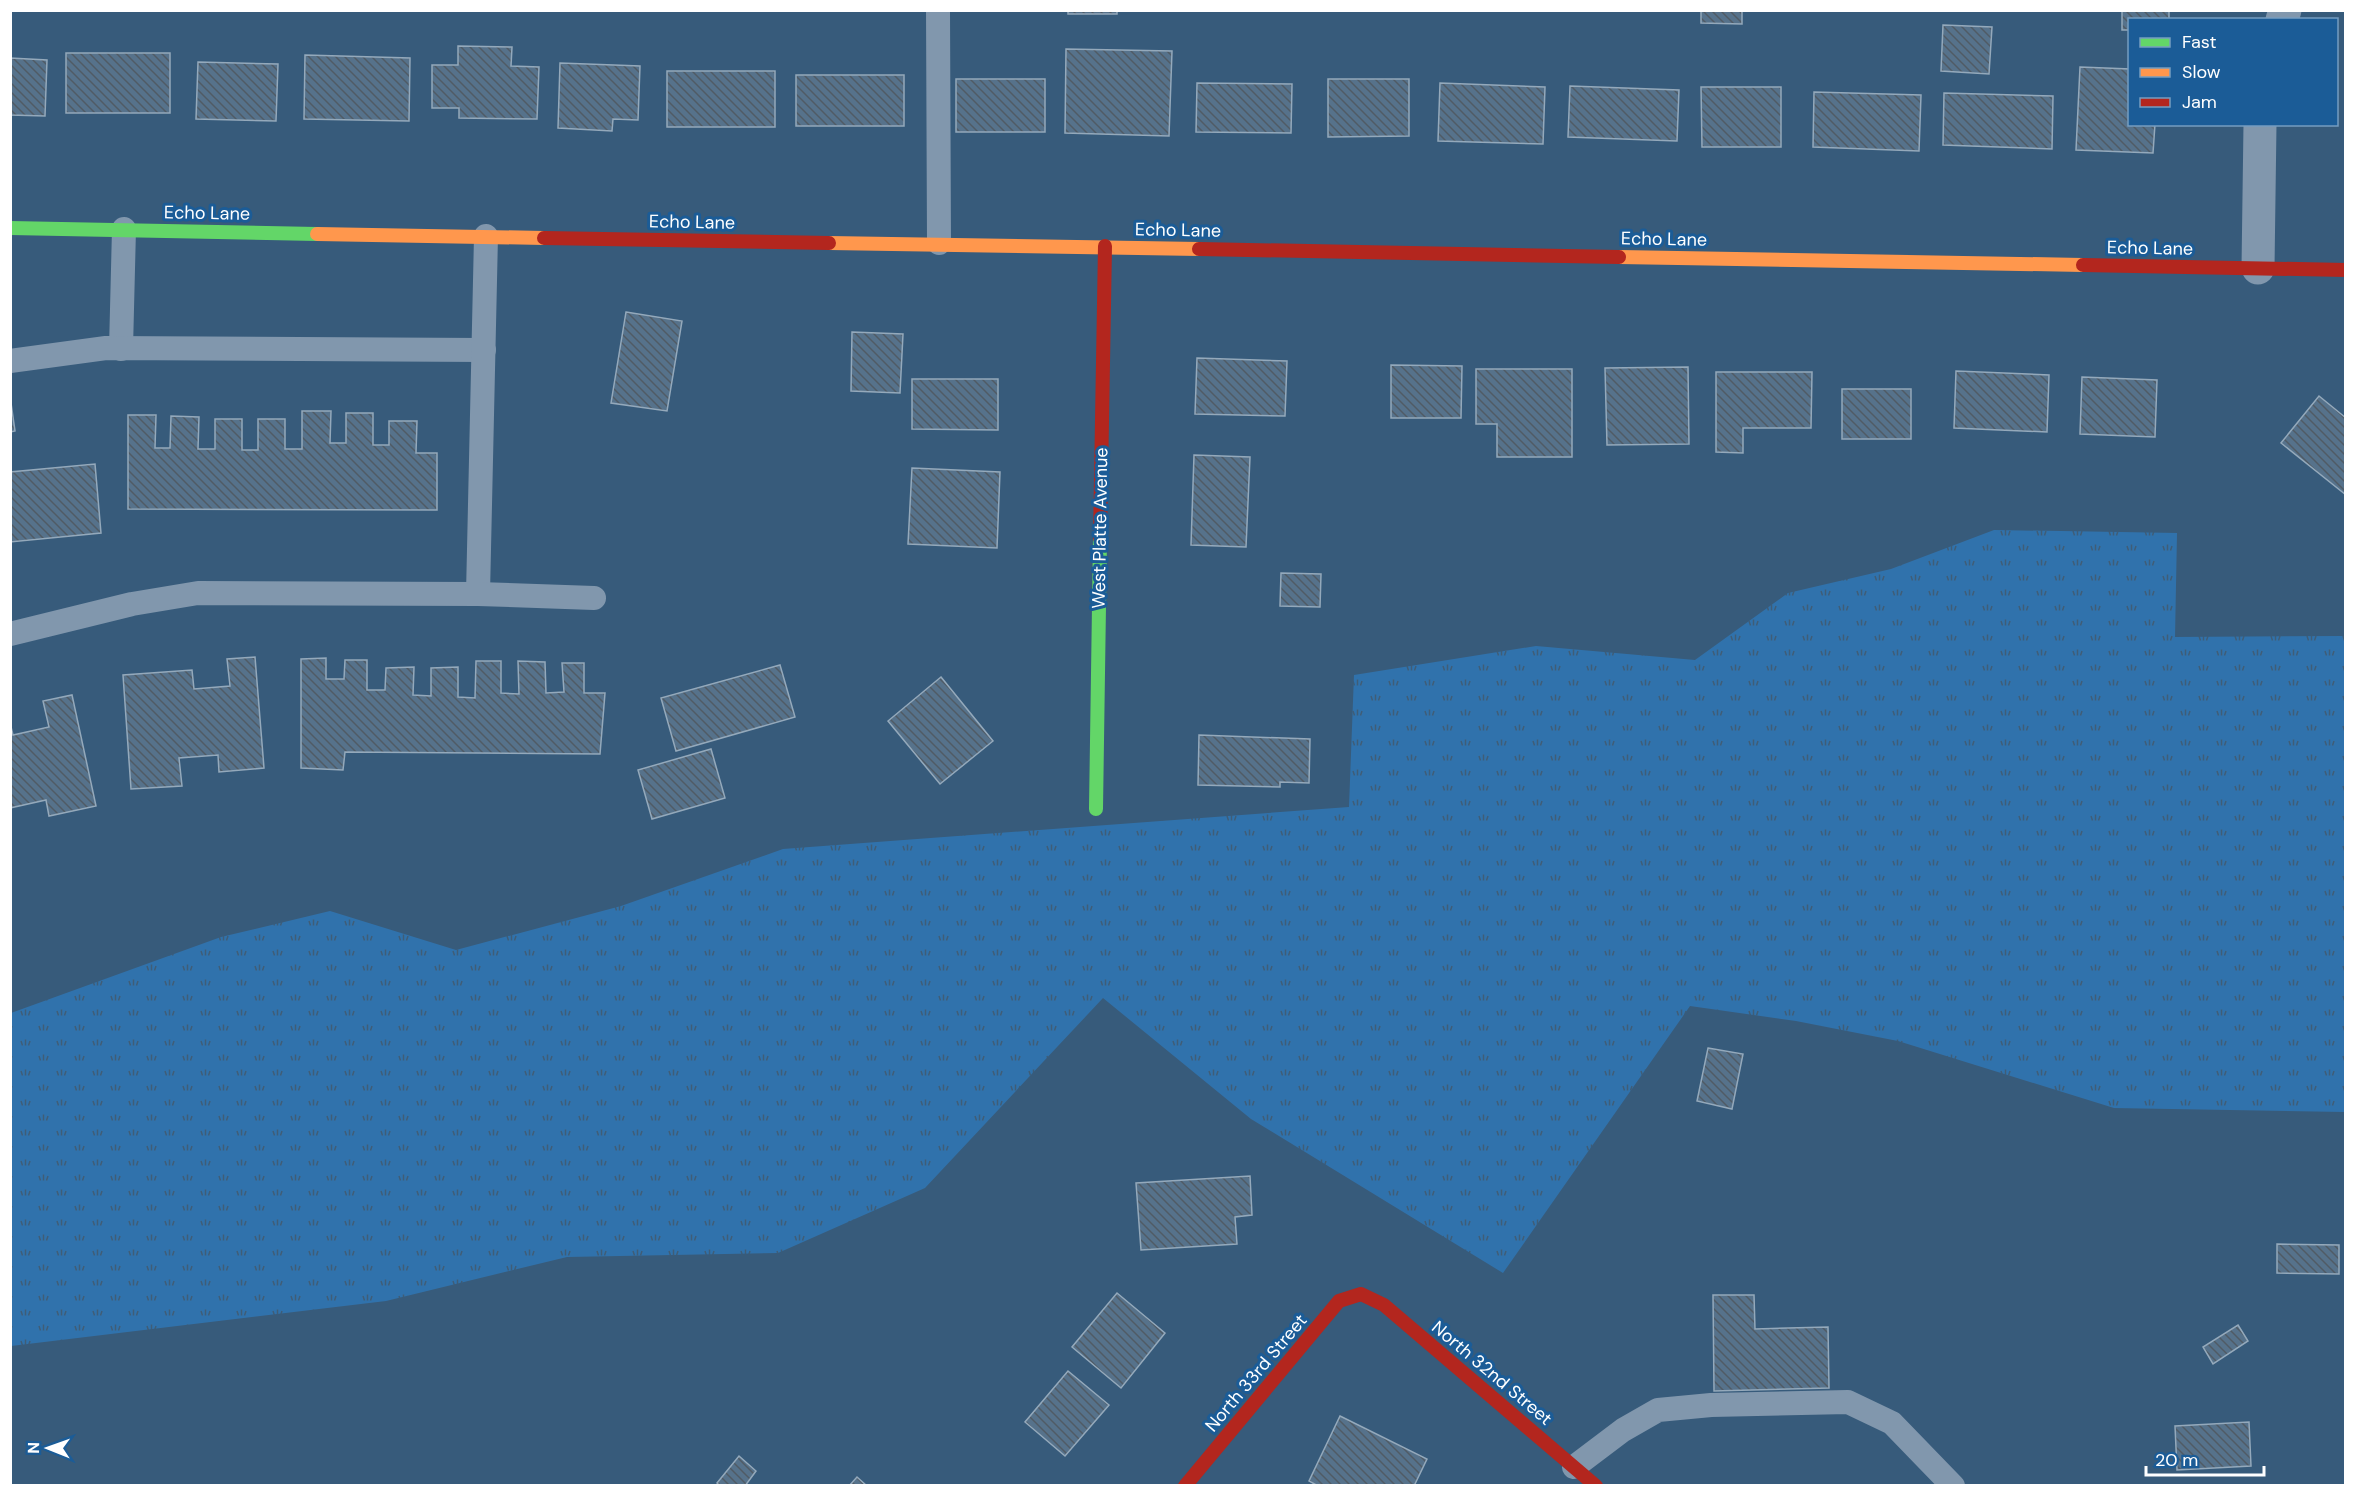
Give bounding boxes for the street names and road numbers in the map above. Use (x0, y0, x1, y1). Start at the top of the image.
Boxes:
street label: Echo Lane (164, 200, 250, 226)
street label: Echo Lane (649, 209, 735, 235)
street label: Echo Lane (1135, 217, 1221, 243)
street label: Echo Lane (1621, 226, 1707, 252)
street label: Echo Lane (2107, 235, 2193, 261)
street label: West Platte Avenue (1087, 447, 1113, 609)
street label: North 33rd Street (1200, 1309, 1312, 1437)
street label: North 32nd Street (1427, 1315, 1557, 1431)

